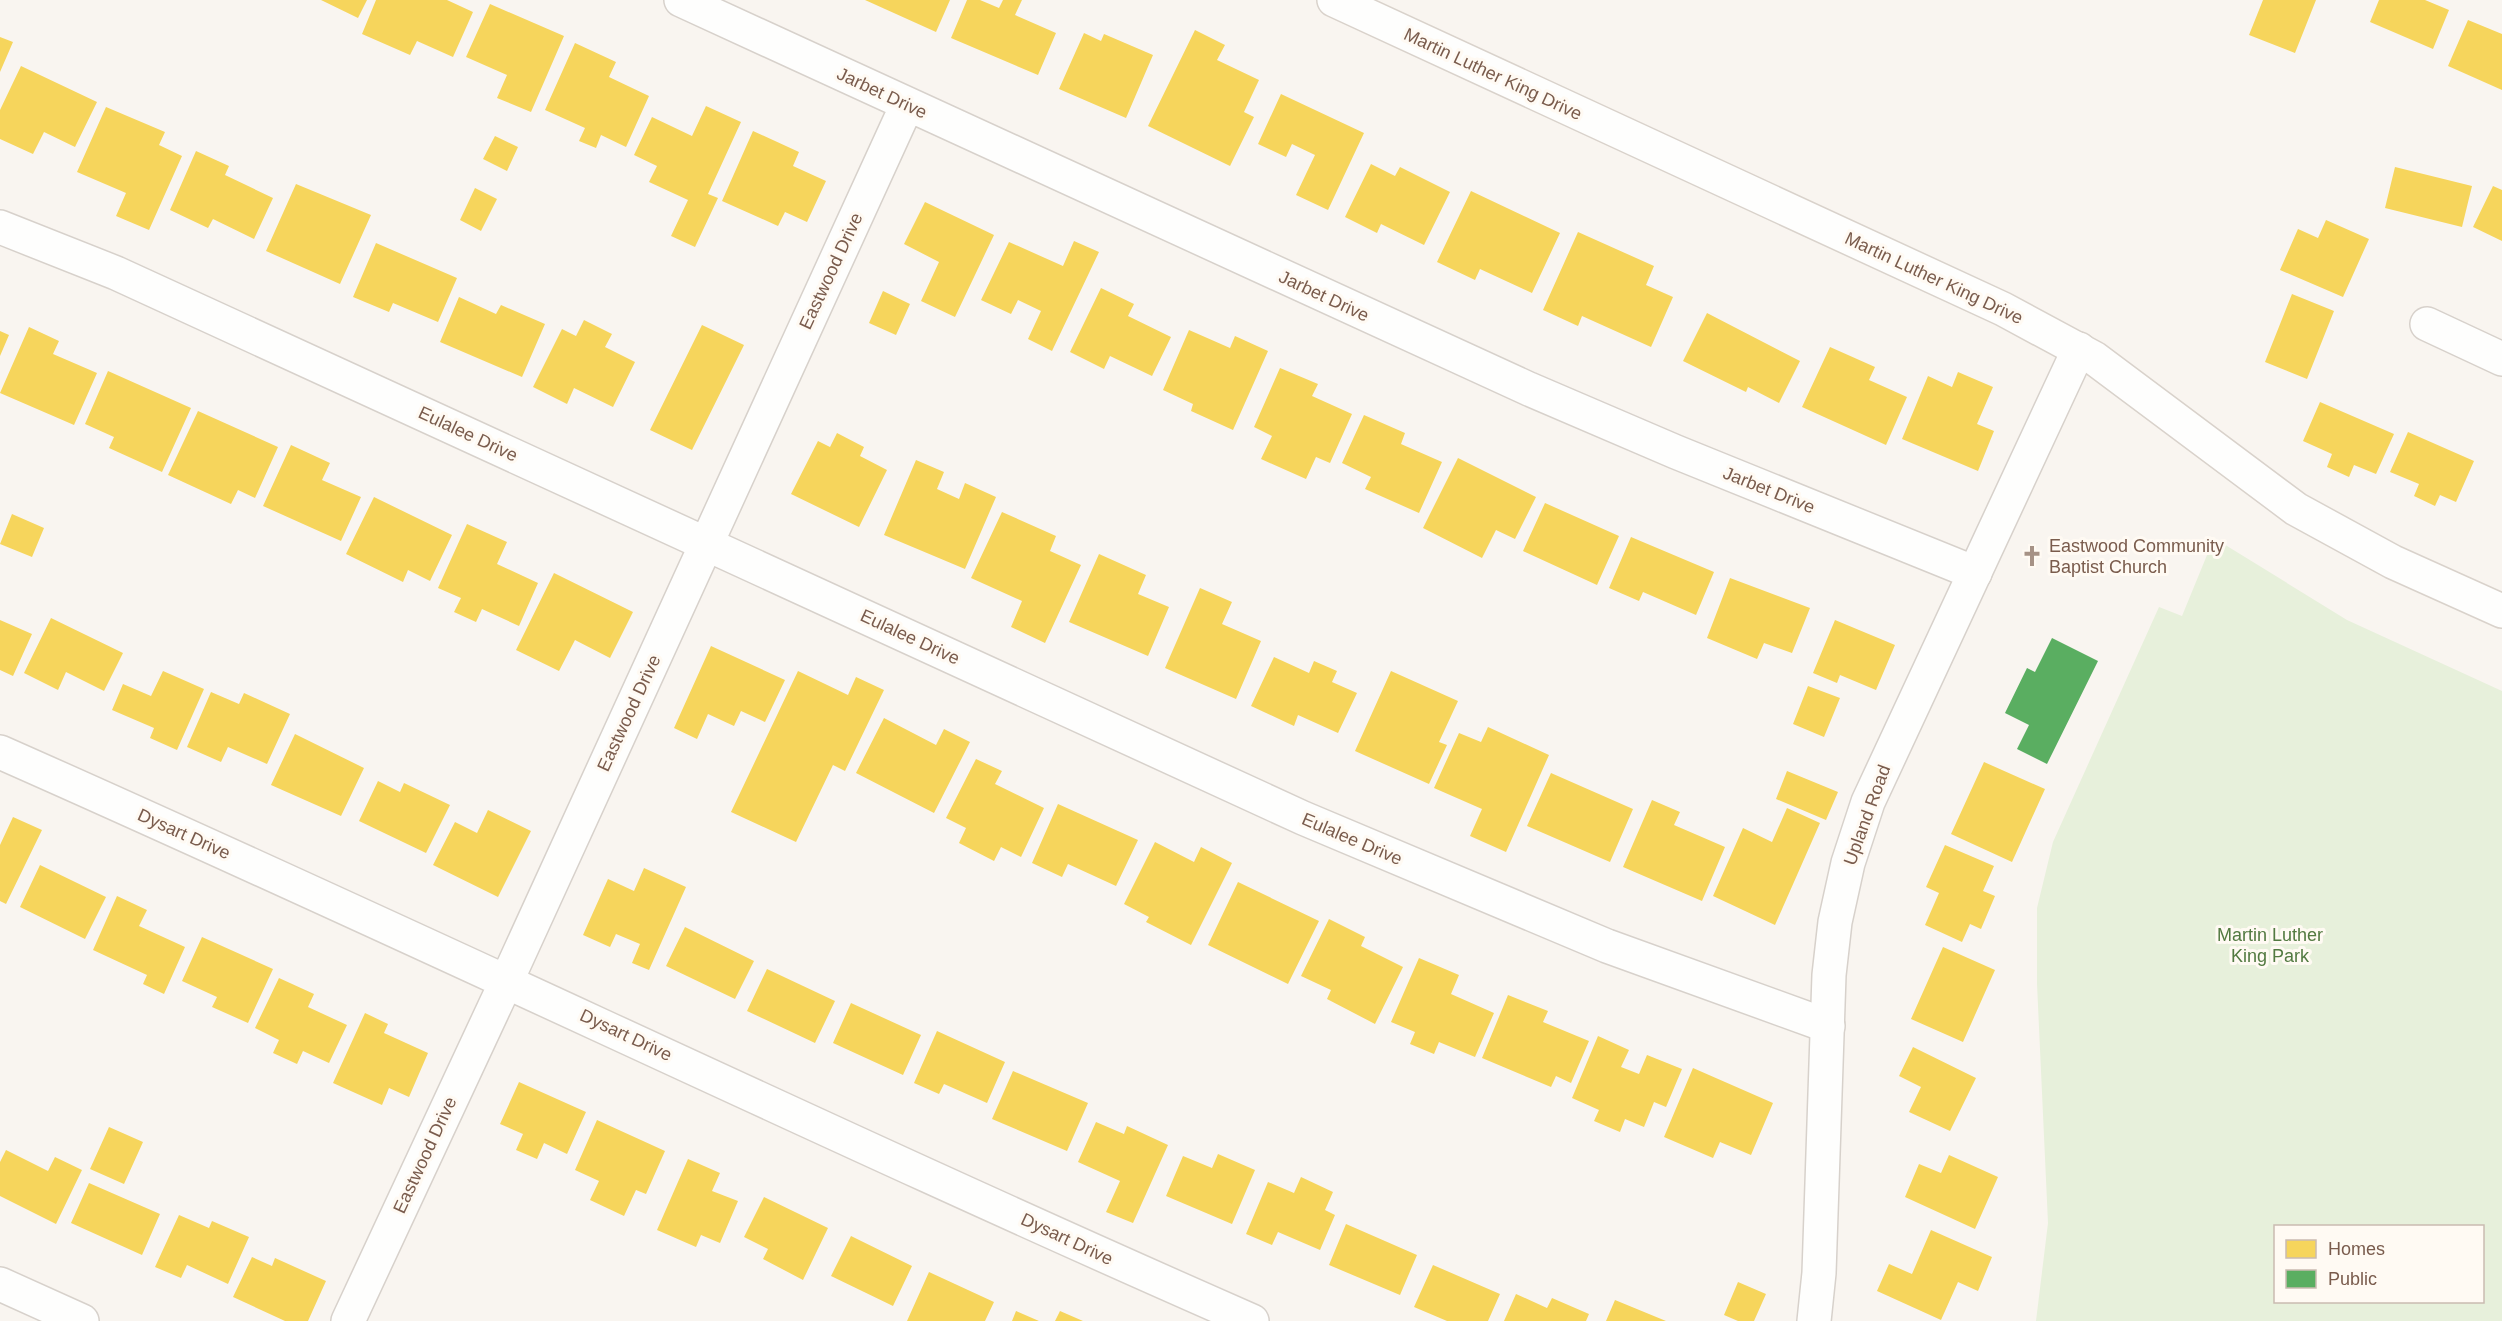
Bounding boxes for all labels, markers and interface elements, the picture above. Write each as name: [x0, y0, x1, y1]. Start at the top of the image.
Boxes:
street label: Martin Luther King Drive: [1401, 24, 1585, 124]
street label: Jarbet Drive: [834, 63, 930, 123]
street label: Eastwood Drive: [795, 210, 867, 332]
street label: Martin Luther King Drive: [1842, 228, 2026, 328]
street label: Jarbet Drive: [1276, 266, 1372, 326]
street label: Eulalee Drive: [415, 402, 521, 466]
street label: Jarbet Drive: [1720, 463, 1818, 517]
place label: Eastwood Community Baptist Church: [2049, 536, 2224, 577]
church icon: Eastwood Community Baptist Church: [2020, 544, 2044, 568]
street label: Eulalee Drive: [857, 605, 963, 669]
street label: Eastwood Drive: [593, 652, 665, 774]
street label: Upland Road: [1840, 762, 1894, 868]
street label: Dysart Drive: [135, 805, 233, 863]
street label: Eulalee Drive: [1299, 809, 1405, 869]
park label: Martin Luther King Park: [2217, 925, 2323, 966]
street label: Dysart Drive: [577, 1005, 675, 1065]
street label: Eastwood Drive: [389, 1094, 461, 1216]
street label: Dysart Drive: [1018, 1209, 1116, 1269]
legend: [2274, 1225, 2484, 1303]
text: Homes: [2328, 1239, 2385, 1259]
text: Public: [2328, 1269, 2377, 1289]

